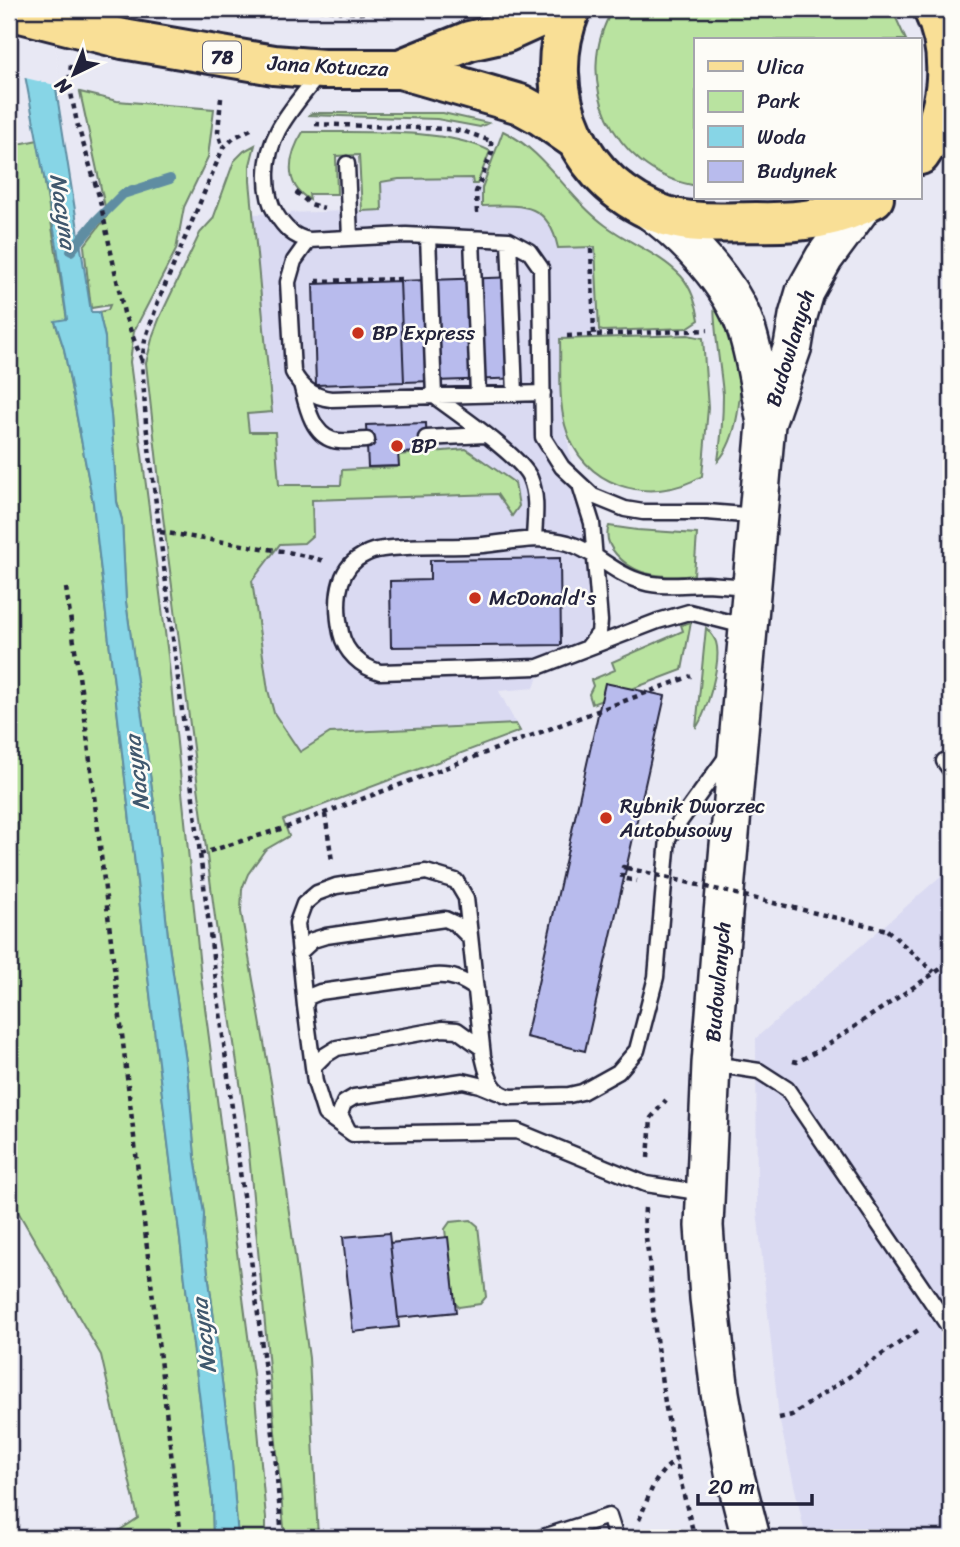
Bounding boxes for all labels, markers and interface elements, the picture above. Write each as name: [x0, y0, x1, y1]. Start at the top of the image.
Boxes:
north arrow: [38, 38, 108, 108]
legend: [694, 38, 922, 200]
road number: 78: [203, 41, 241, 72]
street label: Jana Kotucza: [266, 44, 390, 88]
text: Ulica: [757, 48, 804, 86]
text: N: [46, 69, 80, 103]
text: Park: [757, 82, 800, 120]
text: Woda: [757, 118, 806, 156]
text: Budynek: [757, 152, 838, 190]
water label: Nacyna: [37, 171, 89, 254]
street label: Budowlanych: [754, 285, 826, 411]
place label: BP Express: [372, 314, 476, 352]
marker: BP Express: [350, 325, 366, 341]
place label: BP: [411, 427, 437, 465]
marker: BP: [389, 438, 405, 454]
place label: McDonald's: [489, 579, 597, 617]
marker: McDonald's: [467, 590, 483, 606]
water label: Nacyna: [112, 730, 162, 813]
place label: Rybnik Dworzec Autobusowy: [619, 787, 766, 849]
marker: Rybnik Dworzec Autobusowy: [598, 810, 614, 826]
street label: Budowlanych: [694, 920, 742, 1044]
water label: Nacyna: [179, 1293, 229, 1376]
scale bar: [698, 1463, 811, 1507]
text: 20 m: [708, 1468, 755, 1506]

